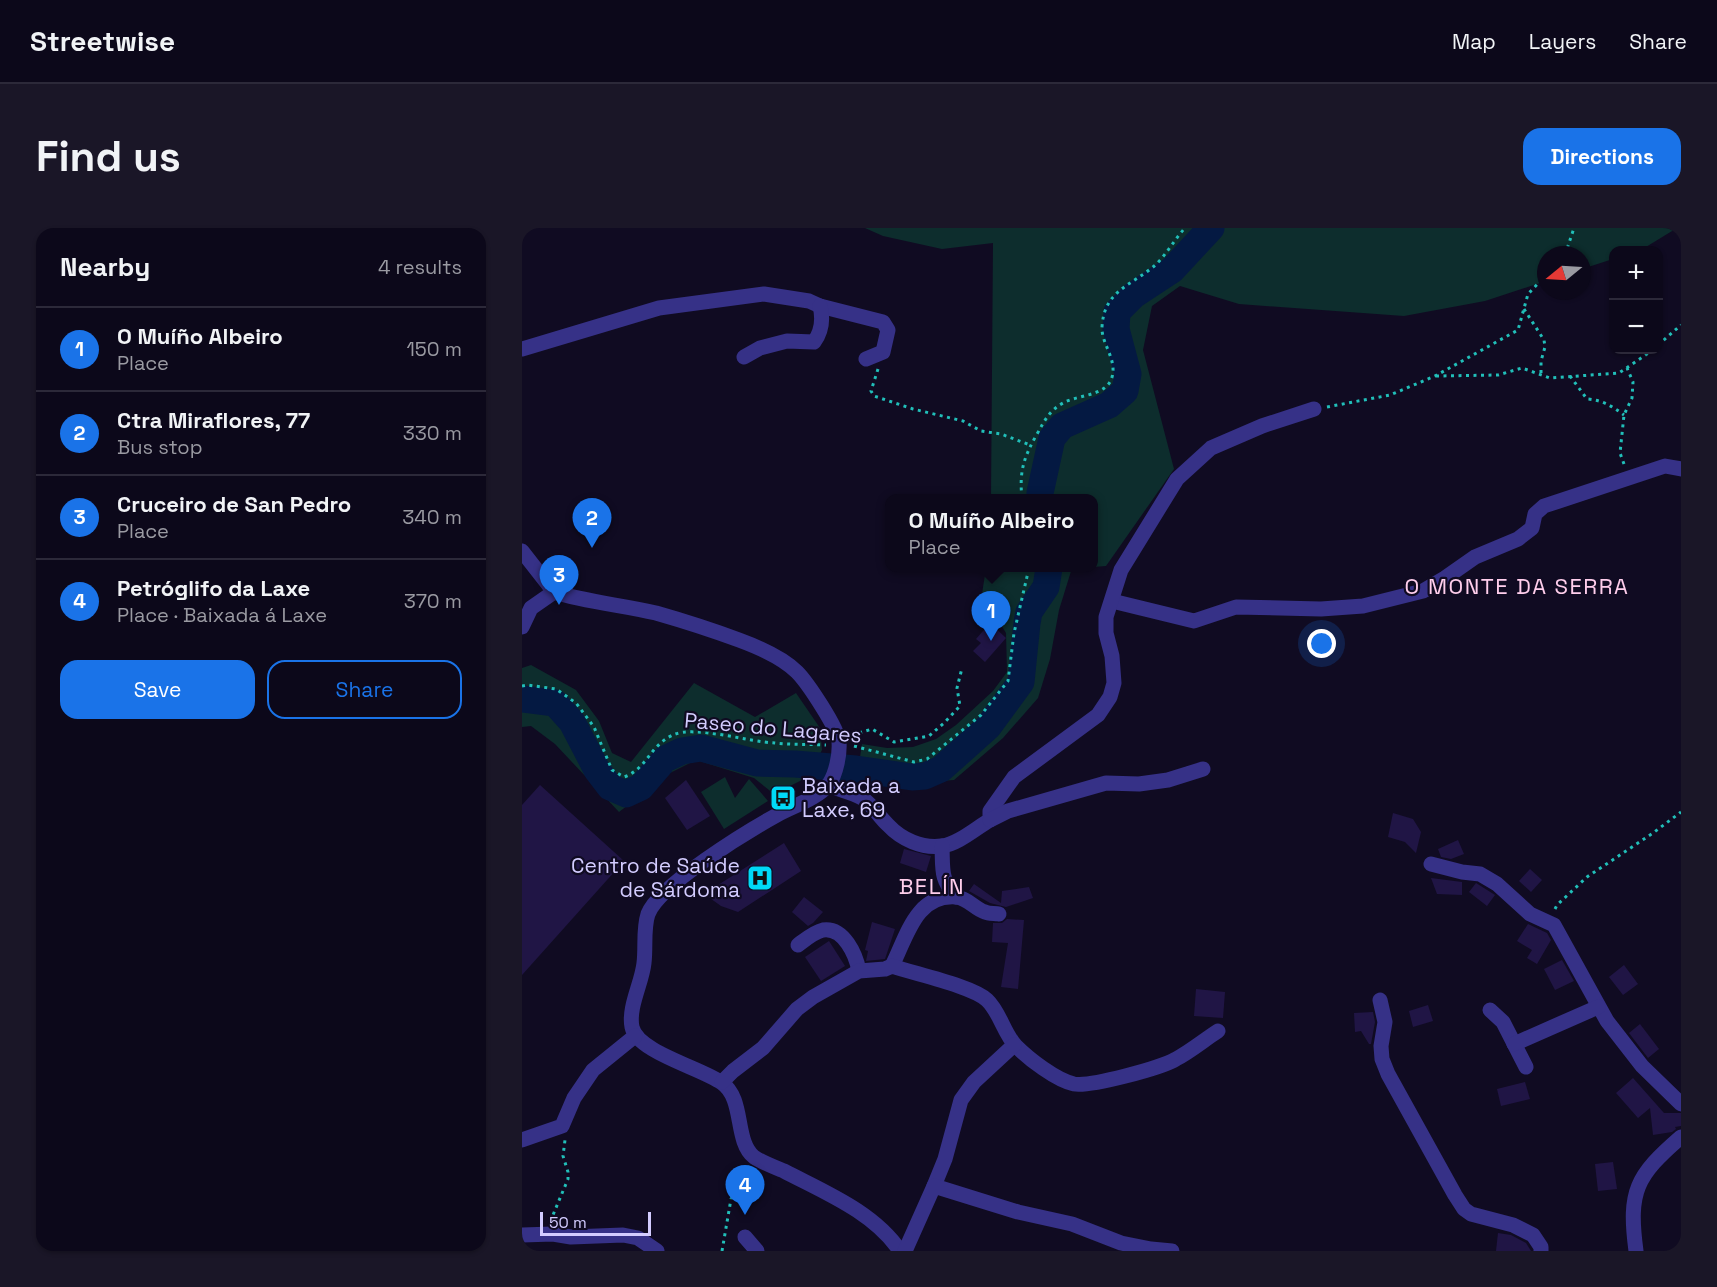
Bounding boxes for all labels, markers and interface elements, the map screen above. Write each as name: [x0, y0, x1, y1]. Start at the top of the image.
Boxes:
text: Streetwise: [30, 23, 175, 59]
text: Map: [1452, 28, 1496, 55]
text: Layers: [1529, 28, 1596, 55]
text: Share: [1629, 28, 1687, 55]
button: Directions: [1523, 128, 1681, 185]
text: Find us: [36, 130, 181, 183]
north arrow: [1537, 246, 1591, 300]
map controls: [1609, 246, 1663, 354]
button: +: [1609, 246, 1663, 300]
text: Nearby: [60, 250, 150, 284]
text: 4 results: [378, 254, 462, 280]
button: −: [1609, 300, 1663, 354]
text: O Muíño Albeiro: [117, 322, 283, 350]
text: 1: [75, 336, 84, 362]
text: 150 m: [407, 336, 462, 362]
text: Place: [117, 350, 169, 376]
text: Ctra Miraflores, 77: [117, 406, 310, 434]
text: 2: [74, 420, 85, 446]
text: 330 m: [403, 420, 462, 446]
text: Bus stop: [117, 434, 203, 460]
text: Cruceiro de San Pedro: [117, 490, 351, 518]
popup: [885, 494, 1098, 572]
pin: 2: [572, 498, 612, 548]
text: 3: [73, 504, 86, 530]
text: 340 m: [402, 504, 462, 530]
text: O Muíño Albeiro: [909, 506, 1074, 534]
text: Place: [117, 518, 169, 544]
text: Place: [909, 534, 961, 560]
pin: 3: [540, 556, 579, 605]
district label: O MONTE DA SERRA: [1405, 572, 1629, 600]
text: Petróglifo da Laxe: [117, 574, 310, 602]
text: 4: [73, 588, 86, 614]
text: 370 m: [404, 588, 462, 614]
pin: 1: [972, 592, 1010, 641]
text: Place · Baixada á Laxe: [117, 602, 327, 628]
your location: [1307, 629, 1336, 658]
button: Save: [60, 660, 255, 719]
button: Share: [267, 660, 462, 719]
street label: Paseo do Lagares: [683, 706, 863, 749]
place label: Baixada a Laxe, 69: [802, 772, 900, 823]
bus stop icon: Baixada a Laxe, 69: [768, 783, 798, 813]
place label: Centro de Saúde de Sárdoma: [571, 852, 740, 903]
hospital icon: Centro de Saúde de Sárdoma: [745, 863, 775, 893]
district label: BELÍN: [899, 872, 965, 900]
pin: 4: [726, 1166, 764, 1215]
scale bar: [540, 1209, 651, 1236]
text: 50 m: [549, 1212, 587, 1233]

